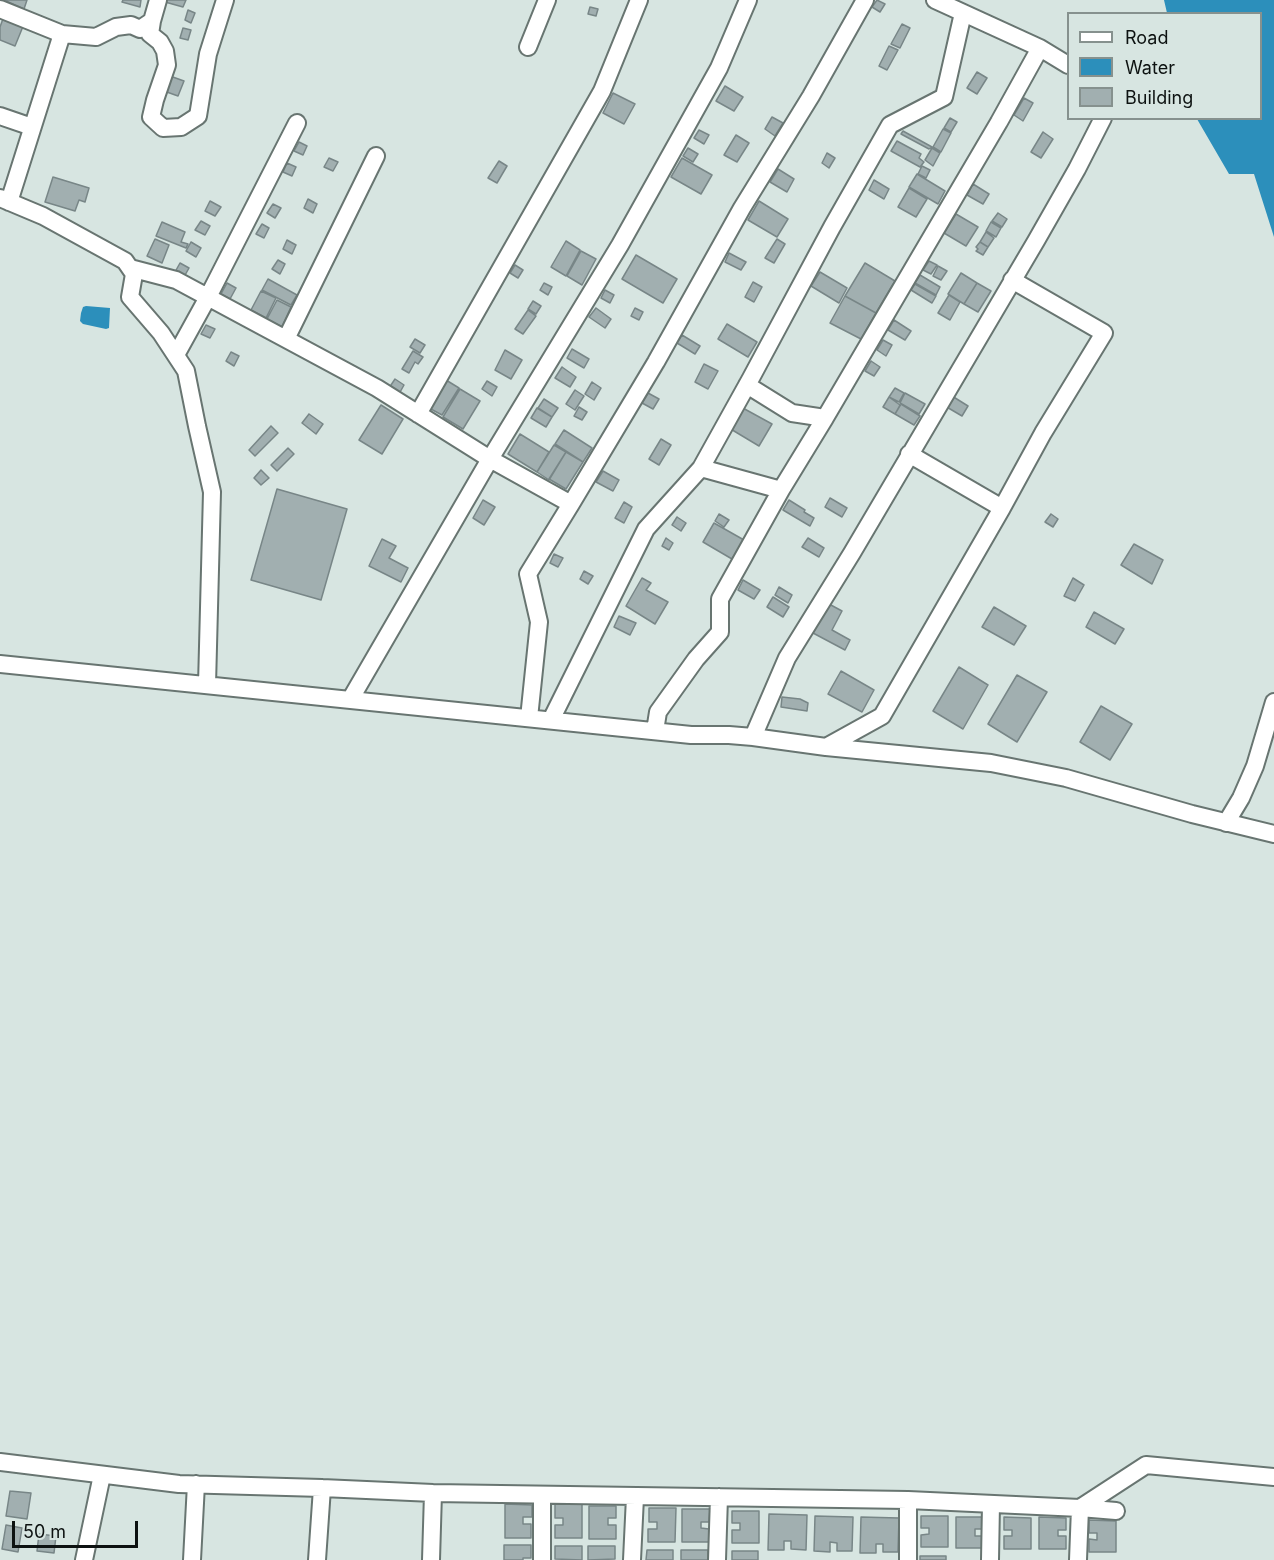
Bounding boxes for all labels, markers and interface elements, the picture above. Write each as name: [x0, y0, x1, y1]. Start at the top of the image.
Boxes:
legend: [1067, 12, 1262, 120]
text: Road: [1125, 27, 1168, 48]
text: Water: [1125, 57, 1175, 78]
text: Building: [1125, 87, 1193, 108]
scale bar: [15, 1509, 141, 1547]
text: 50 m: [23, 1521, 66, 1542]

